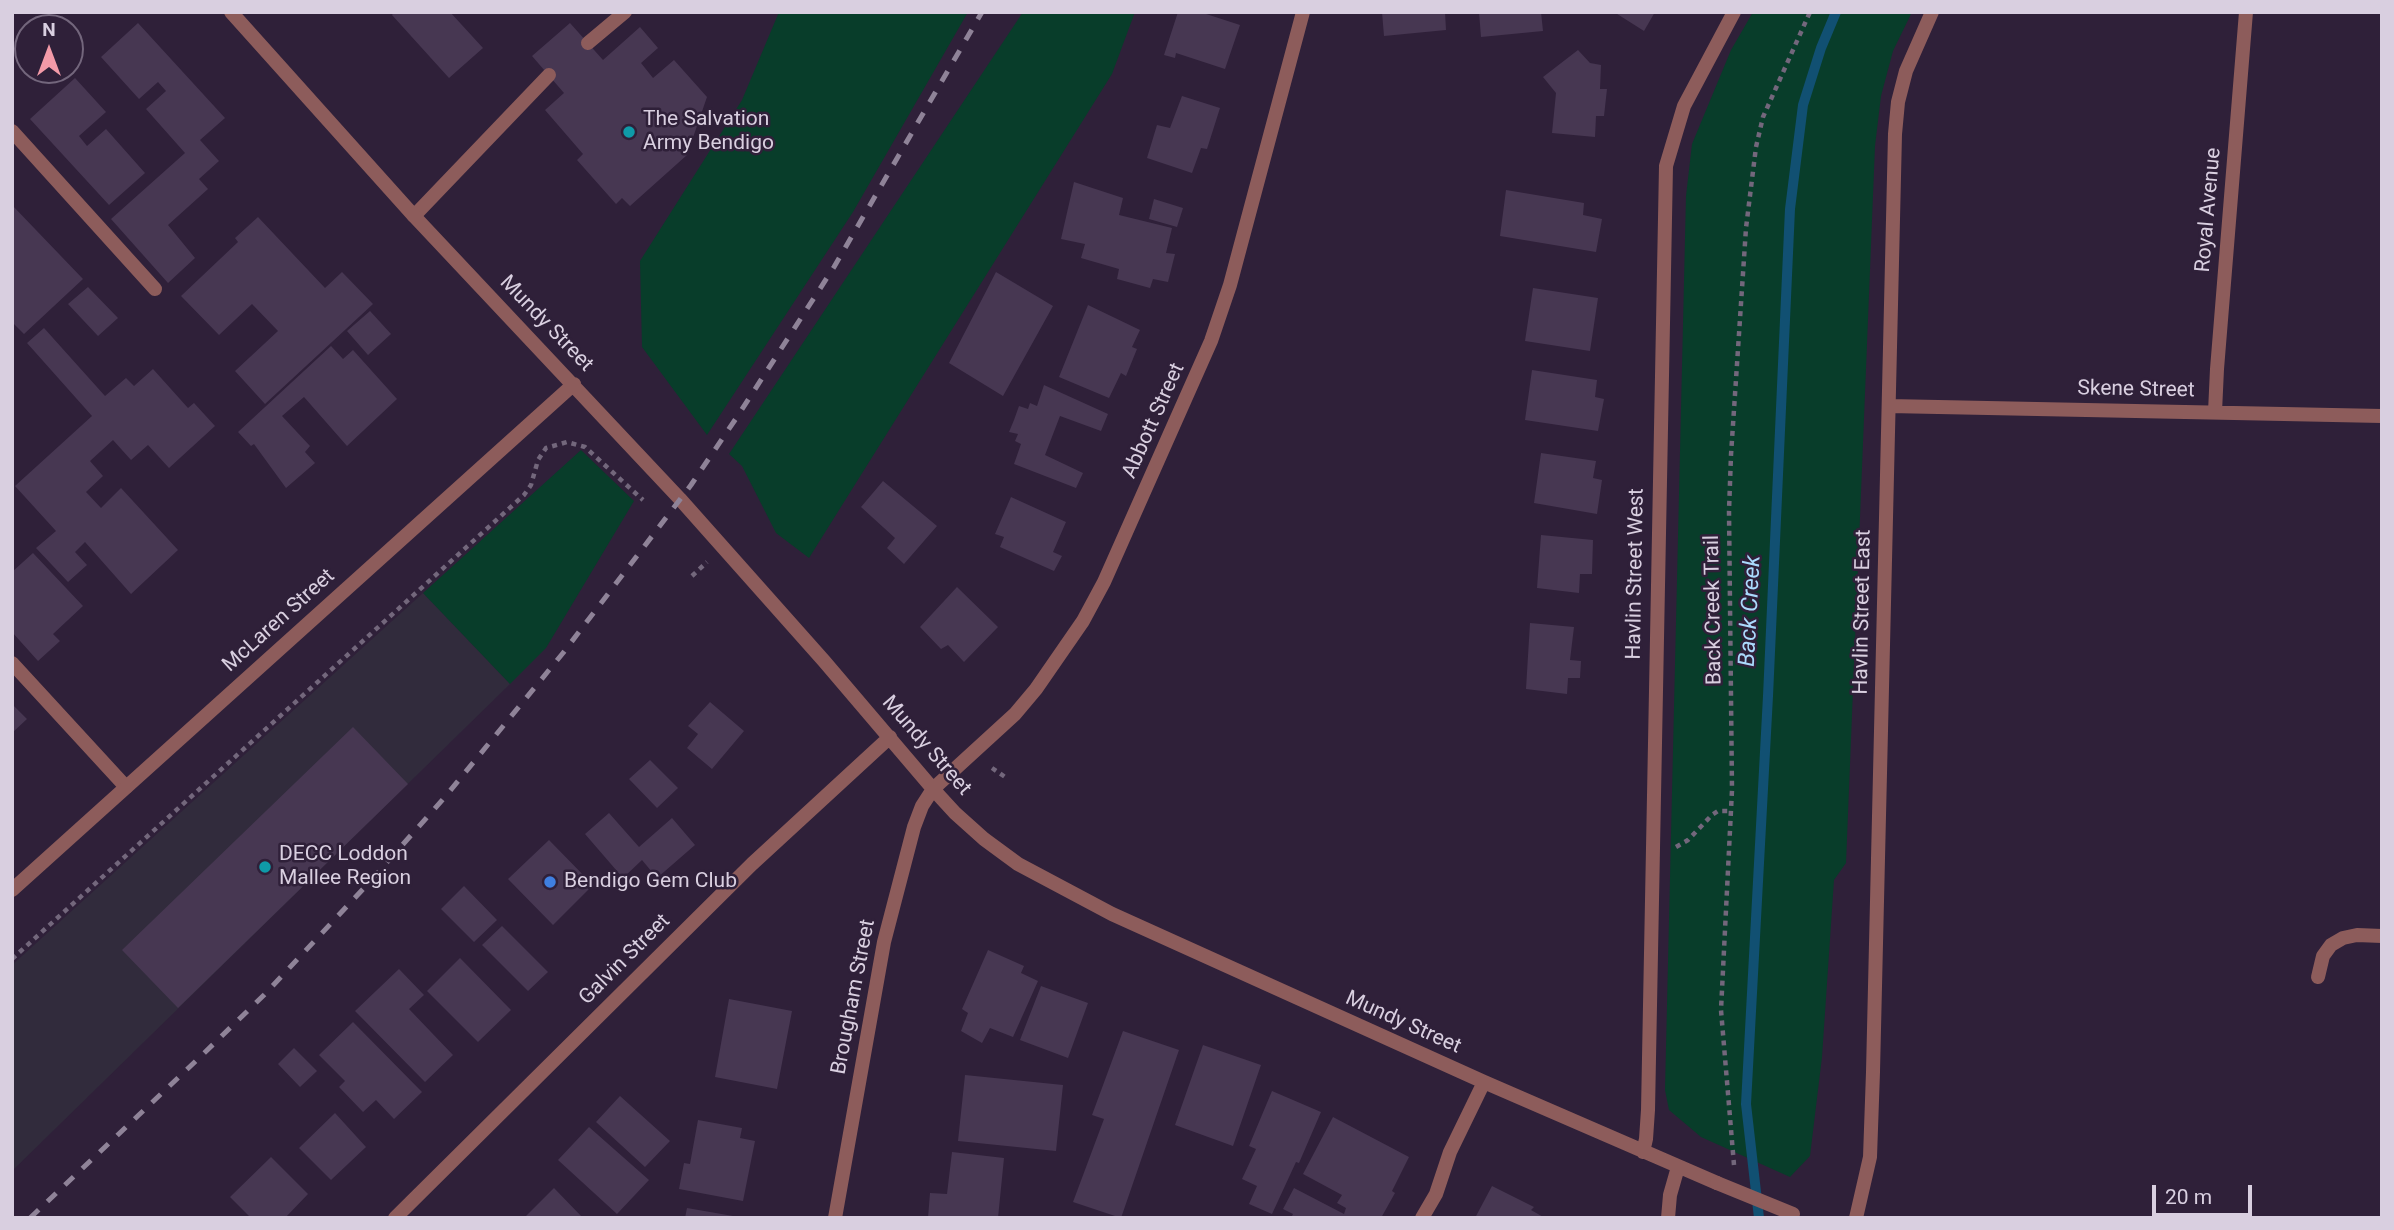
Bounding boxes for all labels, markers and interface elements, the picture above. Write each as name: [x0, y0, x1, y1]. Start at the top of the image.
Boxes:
north arrow: [14, 14, 84, 84]
text: N: [42, 18, 56, 41]
place label: The Salvation Army Bendigo: [643, 107, 774, 157]
marker: The Salvation Army Bendigo: [621, 124, 637, 140]
street label: Royal Avenue: [2191, 147, 2227, 273]
street label: Mundy Street: [494, 271, 598, 377]
street label: Abbott Street: [1117, 359, 1191, 483]
street label: Skene Street: [2077, 376, 2195, 404]
street label: Havlin Street West: [1622, 488, 1650, 660]
street label: Havlin Street East: [1849, 529, 1877, 695]
street label: Back Creek Trail: [1700, 535, 1728, 685]
water label: Back Creek: [1734, 555, 1768, 667]
street label: McLaren Street: [218, 564, 340, 678]
street label: Mundy Street: [876, 691, 976, 801]
place label: DECC Loddon Mallee Region: [279, 842, 411, 892]
marker: DECC Loddon Mallee Region: [257, 859, 273, 875]
place label: Bendigo Gem Club: [564, 869, 737, 895]
marker: Bendigo Gem Club: [542, 874, 558, 890]
street label: Galvin Street: [574, 909, 676, 1011]
street label: Brougham Street: [827, 917, 881, 1077]
street label: Mundy Street: [1341, 986, 1465, 1060]
scale bar: [2156, 1170, 2256, 1214]
text: 20 m: [2165, 1185, 2212, 1209]

